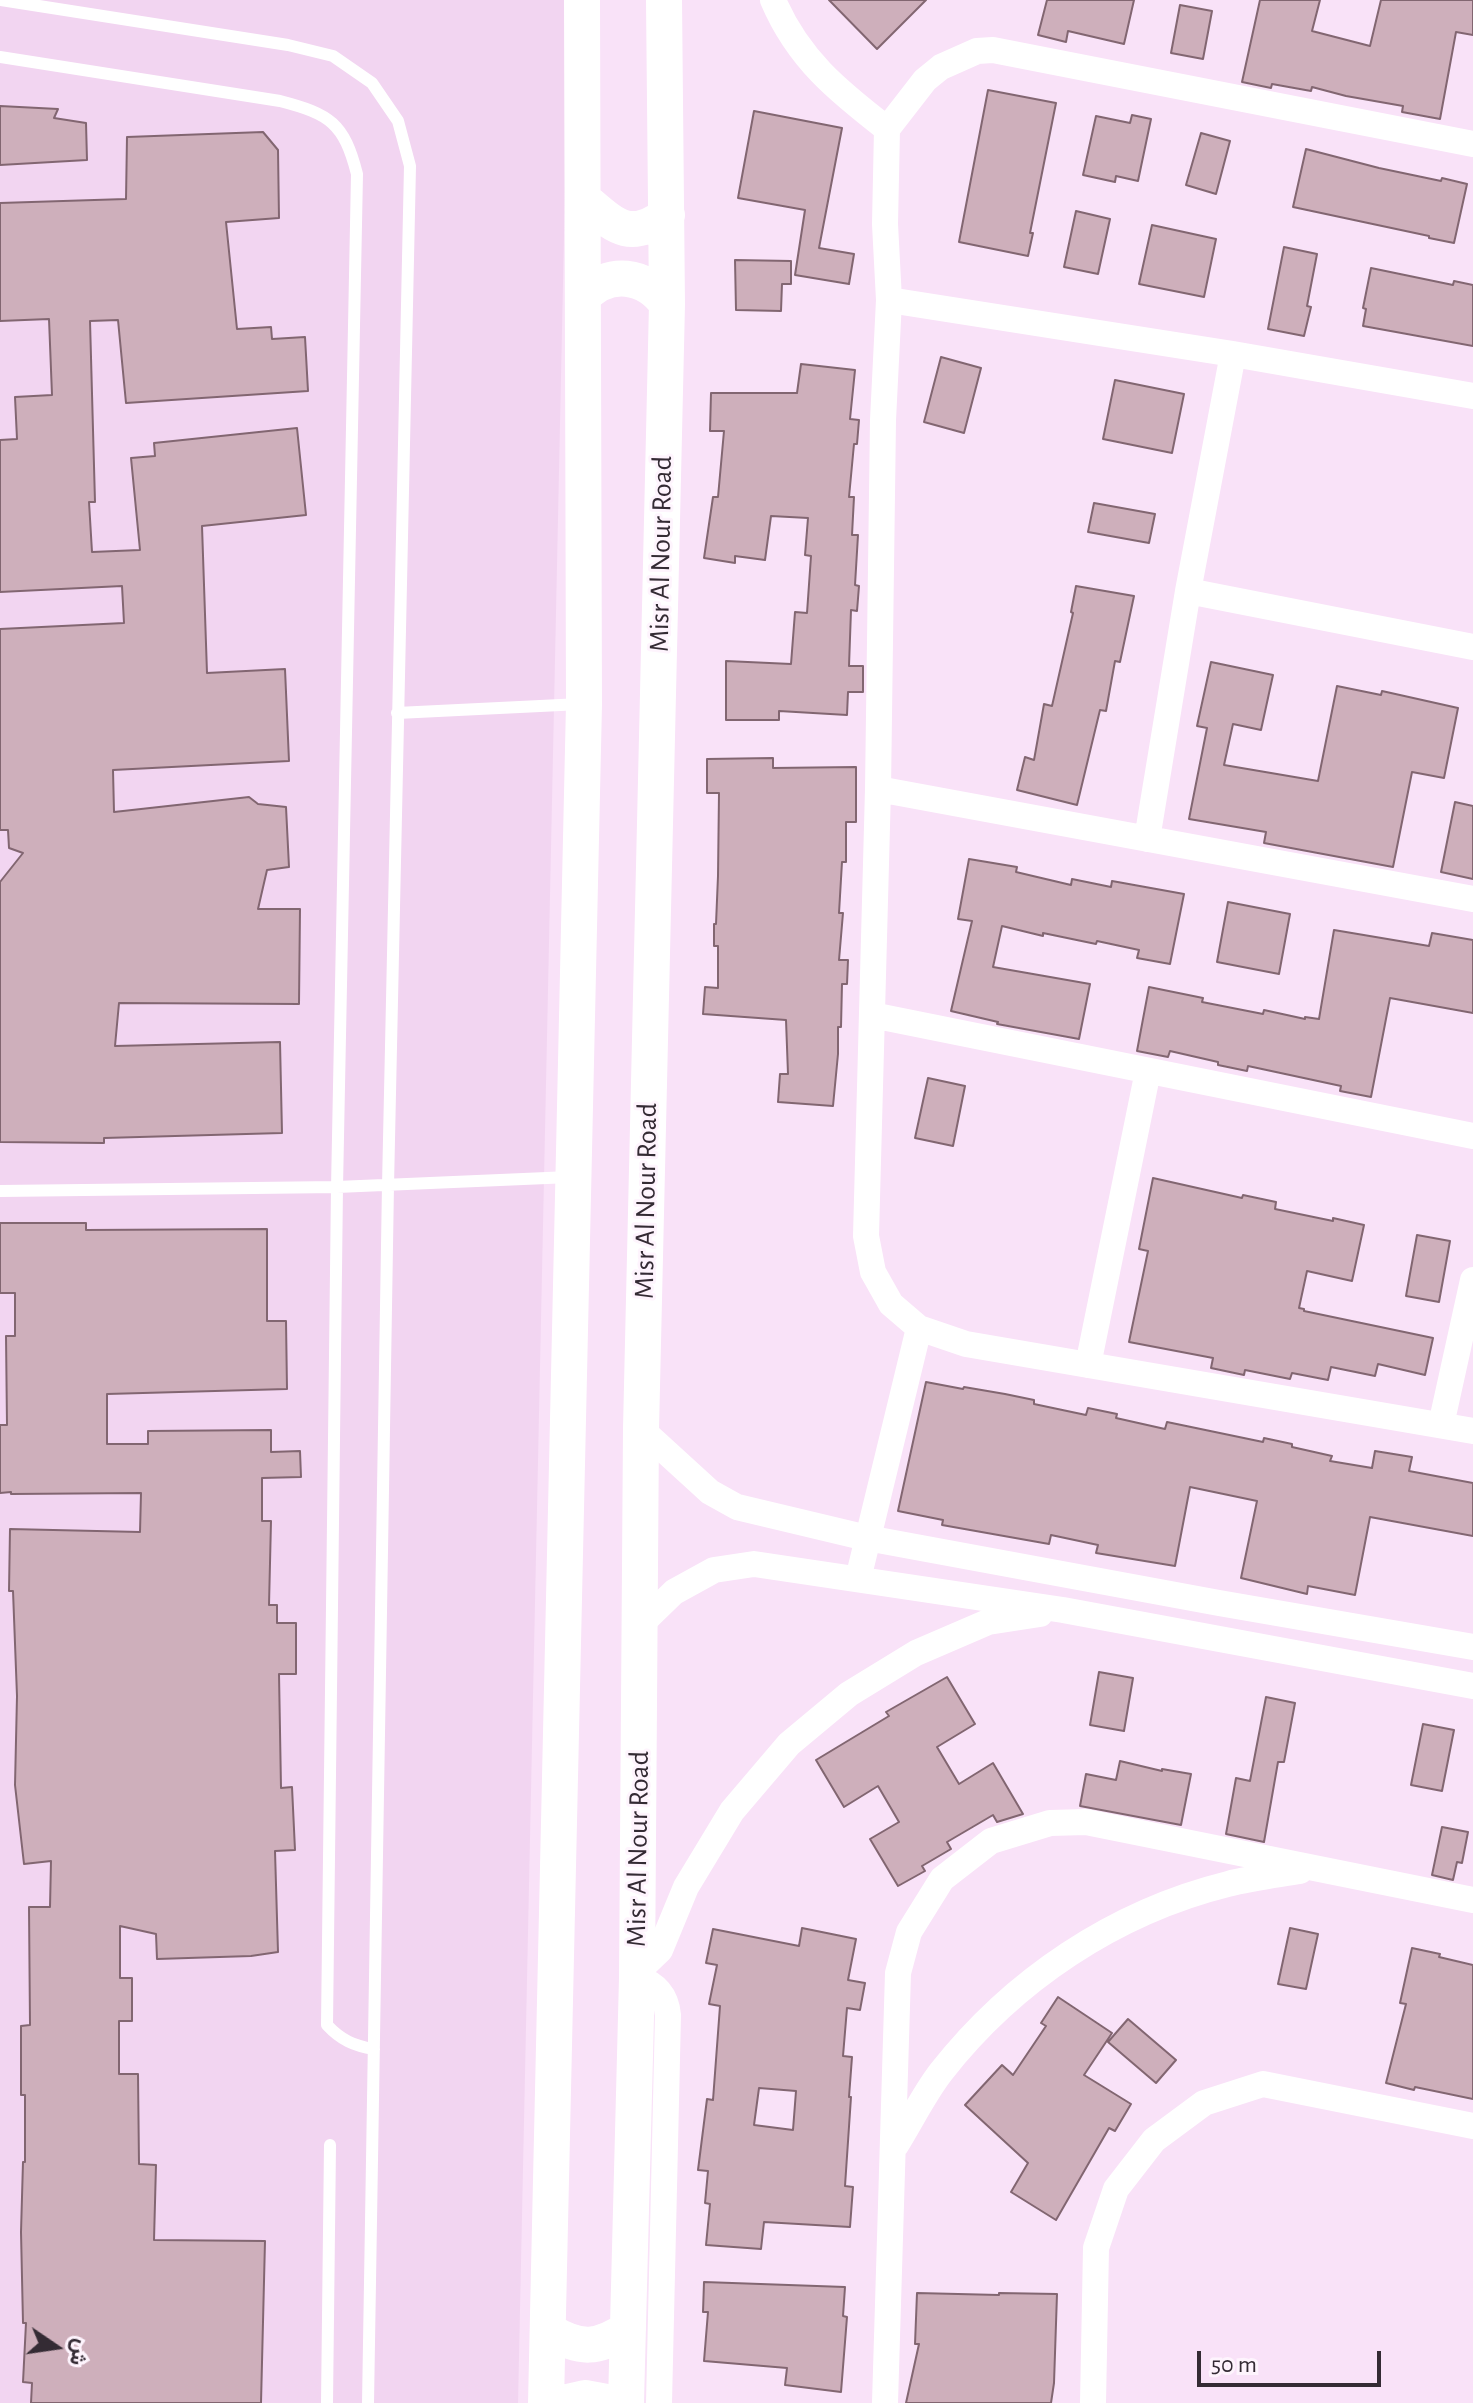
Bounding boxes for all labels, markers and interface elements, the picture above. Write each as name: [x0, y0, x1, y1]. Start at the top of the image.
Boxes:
street label: Misr Al Nour Road: [642, 456, 680, 652]
street label: Misr Al Nour Road: [627, 1103, 665, 1299]
street label: Misr Al Nour Road: [619, 1751, 657, 1947]
north arrow: [16, 2307, 96, 2387]
scale bar: [1201, 2335, 1385, 2385]
text: ش: [66, 2337, 93, 2368]
text: 50 m: [1211, 2353, 1257, 2377]

